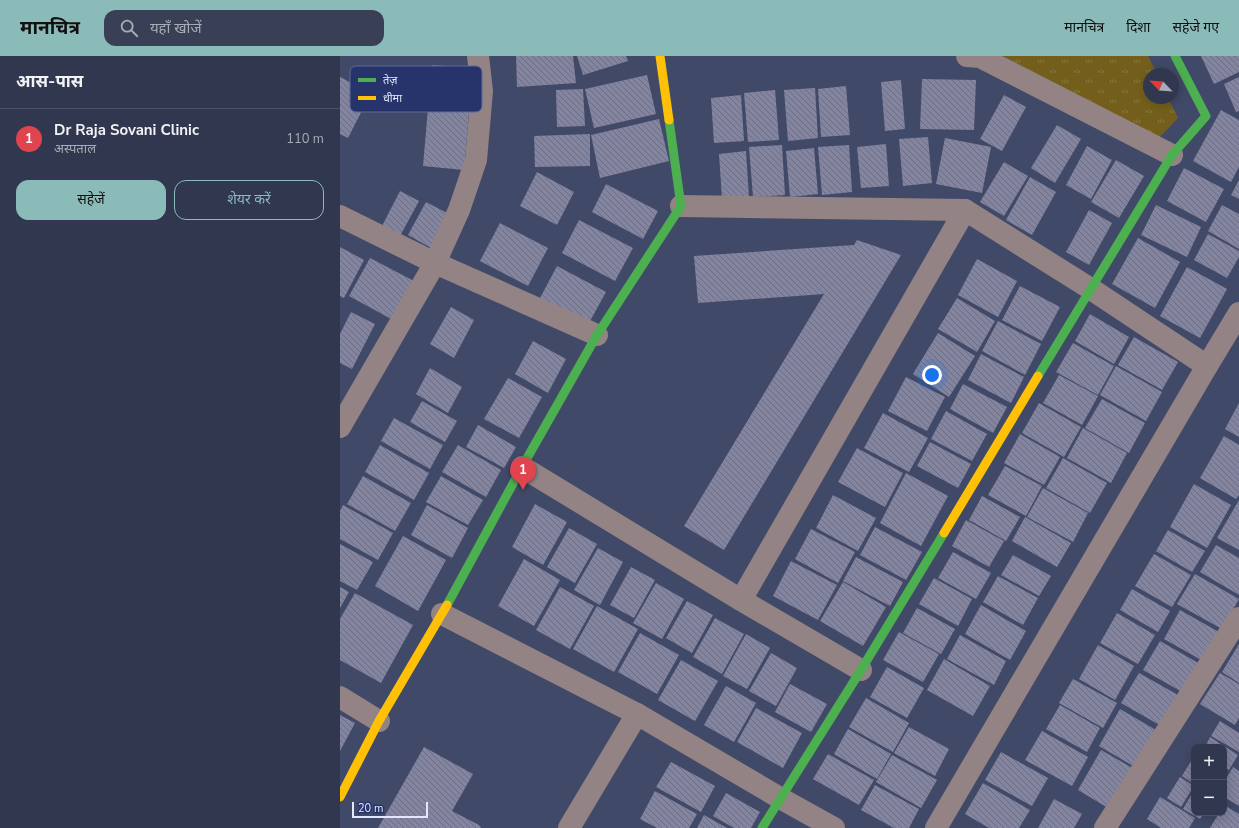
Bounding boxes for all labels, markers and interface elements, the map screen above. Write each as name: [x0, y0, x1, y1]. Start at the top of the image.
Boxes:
search box: [104, 10, 384, 46]
text: मानचित्र: [20, 15, 80, 41]
icon: search: [118, 17, 140, 39]
text: यहाँ खोजें: [150, 18, 202, 38]
text: मानचित्र: [1064, 18, 1104, 37]
text: दिशा: [1126, 18, 1150, 37]
text: सहेजे गए: [1172, 18, 1219, 37]
legend: [350, 66, 482, 112]
north arrow: [1143, 68, 1179, 104]
text: आस-पास: [16, 70, 83, 93]
text: तेज़: [383, 73, 398, 88]
text: धीमा: [383, 91, 402, 106]
text: Dr Raja Sovani Clinic: [54, 120, 199, 140]
text: 1: [25, 130, 33, 148]
text: 110 m: [286, 130, 324, 148]
text: अस्पताल: [54, 140, 96, 158]
button: सहेजें: [16, 180, 166, 220]
button: शेयर करें: [174, 180, 324, 220]
your location: [922, 365, 942, 385]
pin: 1: [510, 457, 536, 490]
map controls: [1191, 744, 1227, 816]
button: +: [1191, 744, 1227, 780]
button: −: [1191, 780, 1227, 816]
scale bar: [352, 800, 428, 819]
text: 20 m: [358, 801, 383, 816]

